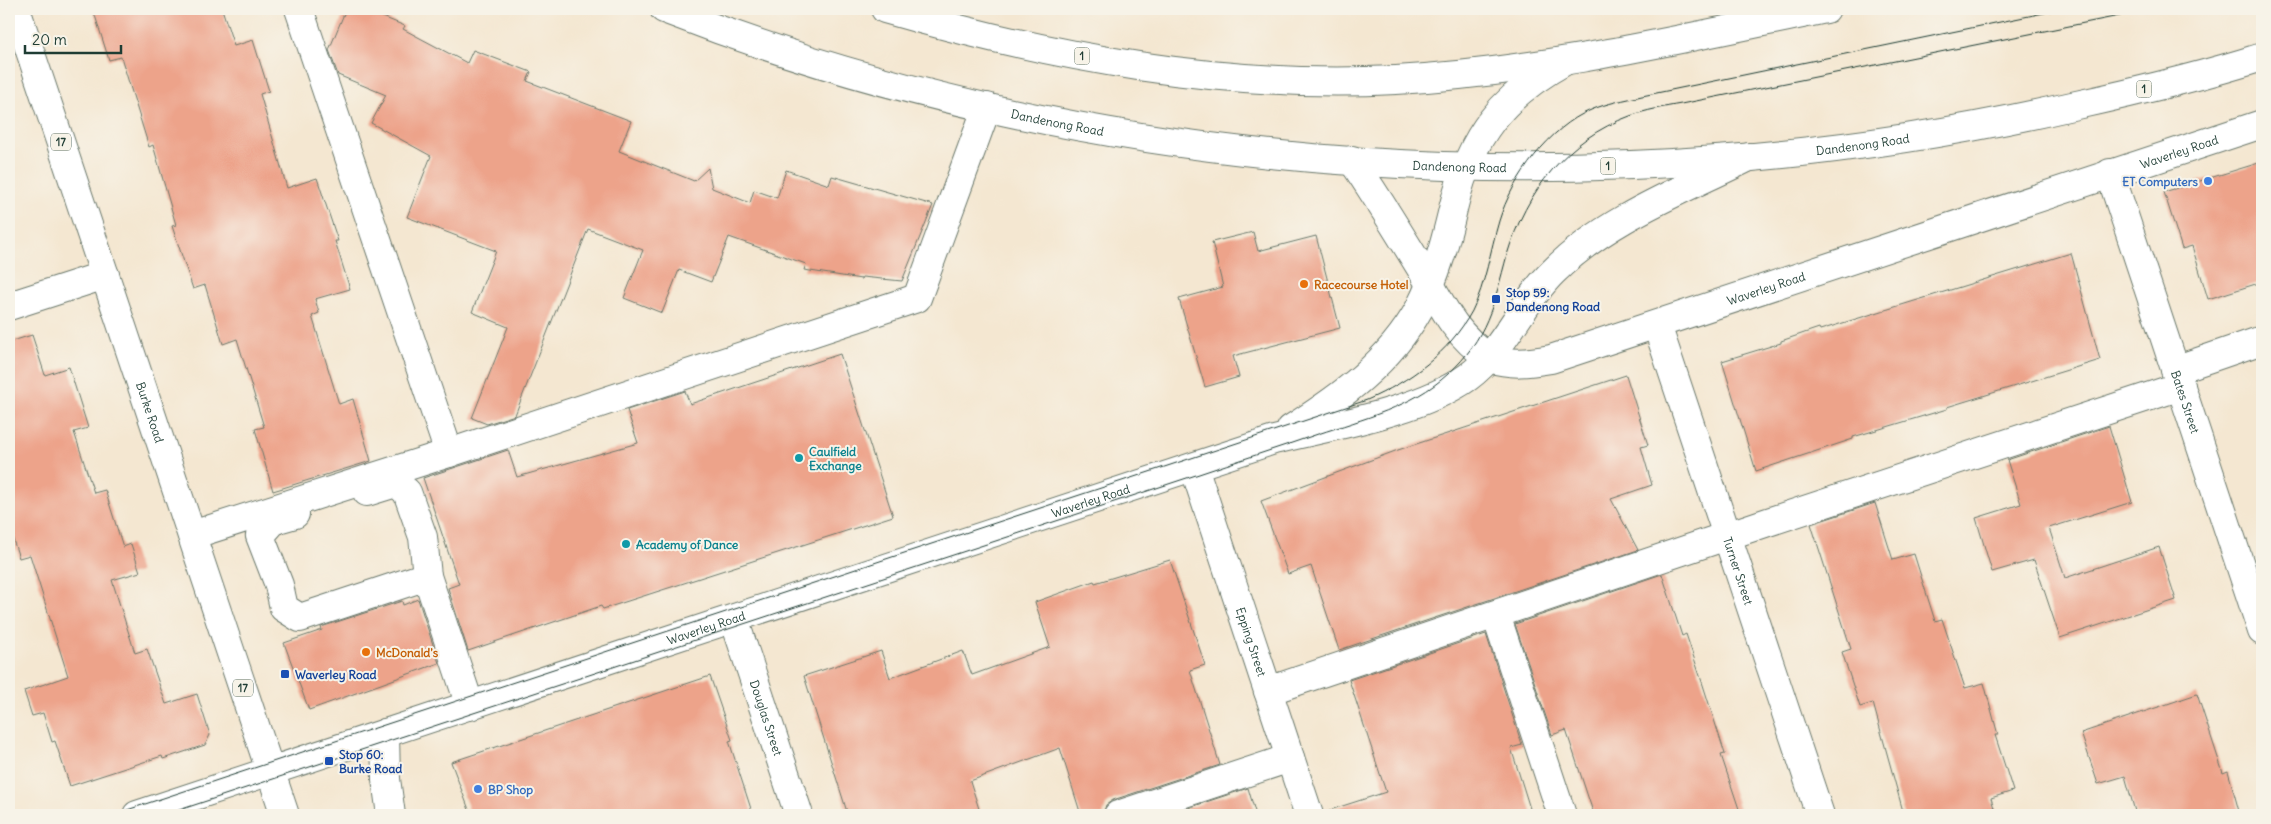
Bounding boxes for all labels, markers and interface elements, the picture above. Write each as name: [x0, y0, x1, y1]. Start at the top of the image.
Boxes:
scale bar: [25, 22, 121, 54]
text: 20 m: [32, 30, 67, 49]
road number: 1: [1074, 48, 1090, 64]
road number: 1: [2136, 80, 2152, 98]
street label: Dandenong Road: [1010, 106, 1105, 138]
street label: Dandenong Road: [1815, 130, 1910, 158]
street label: Waverley Road: [2138, 132, 2220, 171]
road number: 17: [51, 134, 71, 150]
street label: Dandenong Road: [1412, 157, 1507, 175]
road number: 1: [1600, 158, 1616, 175]
place label: ET Computers: [2122, 174, 2199, 190]
marker: ET Computers: [2202, 175, 2214, 187]
street label: Waverley Road: [1725, 268, 1807, 308]
place label: Racecourse Hotel: [1314, 277, 1409, 292]
marker: Racecourse Hotel: [1298, 278, 1310, 290]
place label: Stop 59: Dandenong Road: [1506, 285, 1600, 315]
marker: Stop 59: Dandenong Road: [1490, 293, 1502, 305]
street label: Bates Street: [2168, 368, 2203, 435]
street label: Burke Road: [133, 380, 168, 445]
place label: Caulfield Exchange: [809, 444, 862, 474]
marker: Caulfield Exchange: [793, 452, 805, 464]
street label: Waverley Road: [1049, 481, 1132, 520]
street label: Turner Street: [1720, 535, 1757, 607]
place label: Academy of Dance: [636, 537, 739, 553]
marker: Academy of Dance: [620, 538, 632, 550]
street label: Epping Street: [1233, 605, 1270, 678]
street label: Waverley Road: [665, 607, 747, 647]
place label: McDonald's: [376, 645, 439, 660]
marker: McDonald's: [360, 646, 372, 658]
place label: Waverley Road: [295, 667, 377, 683]
marker: Waverley Road: [279, 668, 291, 680]
street label: Douglas Street: [747, 678, 786, 758]
road number: 17: [233, 680, 253, 696]
place label: Stop 60: Burke Road: [339, 747, 402, 776]
marker: Stop 60: Burke Road: [323, 755, 335, 767]
place label: BP Shop: [488, 782, 533, 798]
marker: BP Shop: [472, 783, 484, 795]

